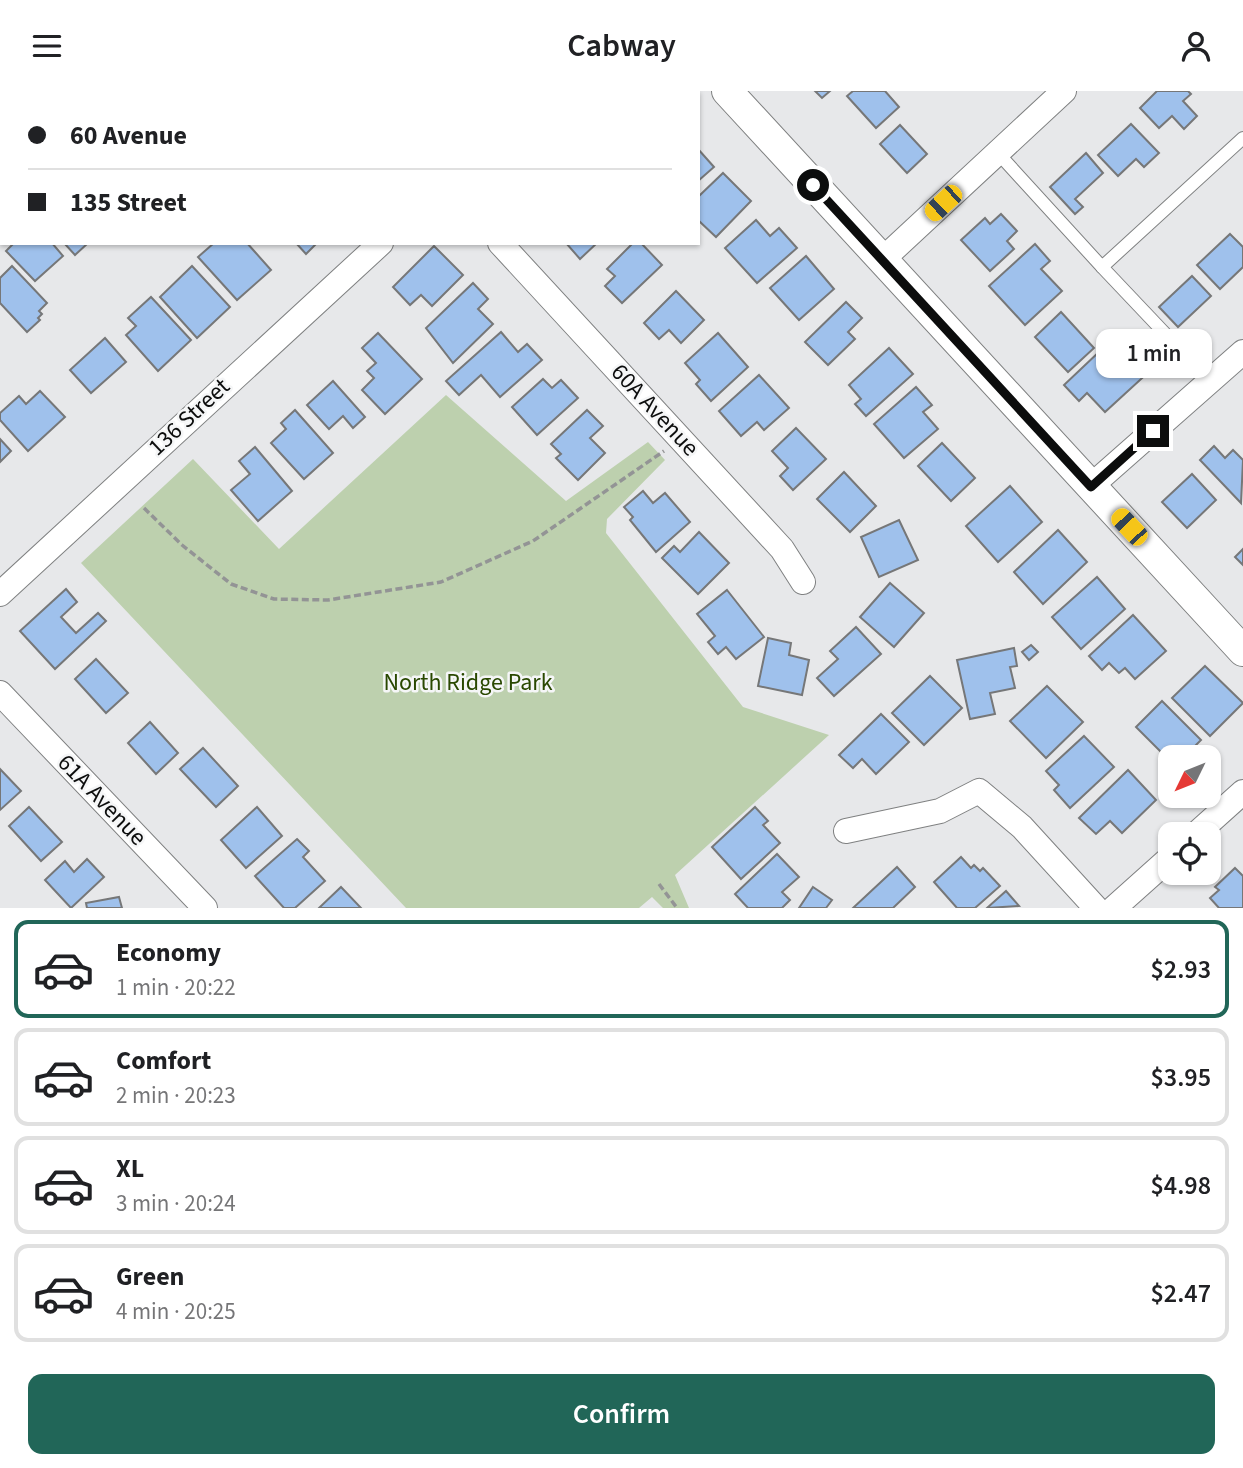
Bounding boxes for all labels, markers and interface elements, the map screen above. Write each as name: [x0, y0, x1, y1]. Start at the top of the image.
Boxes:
text: Cabway: [567, 23, 676, 69]
icon: menu: [28, 27, 66, 65]
icon: person: [1177, 27, 1215, 65]
text: 60 Avenue: [70, 117, 187, 154]
route start: [797, 169, 829, 201]
car: [921, 181, 966, 225]
text: 135 Street: [70, 184, 187, 221]
callout: 1 min: [1095, 329, 1211, 379]
text: 1 min: [1127, 337, 1181, 370]
street label: 60A Avenue: [603, 356, 707, 464]
street label: 136 Street: [140, 370, 238, 464]
route end: [1137, 415, 1169, 447]
car: [1107, 504, 1152, 550]
park label: North Ridge Park: [383, 665, 553, 700]
north arrow: [1158, 745, 1222, 809]
map controls: [1158, 745, 1221, 885]
street label: 61A Avenue: [49, 746, 155, 854]
button: locate: [1158, 822, 1221, 885]
text: Economy: [116, 934, 221, 971]
icon: car: [32, 938, 95, 1001]
text: $2.93: [1150, 951, 1211, 988]
text: 1 min · 20:22: [116, 971, 236, 1004]
text: Comfort: [116, 1042, 211, 1079]
icon: car: [32, 1046, 95, 1109]
text: $3.95: [1150, 1059, 1211, 1096]
text: 2 min · 20:23: [116, 1079, 236, 1112]
text: XL: [116, 1150, 144, 1187]
icon: car: [32, 1154, 95, 1217]
text: $4.98: [1150, 1167, 1211, 1204]
text: 3 min · 20:24: [116, 1187, 236, 1220]
text: Green: [116, 1258, 184, 1295]
icon: car: [32, 1262, 95, 1325]
text: $2.47: [1150, 1275, 1211, 1312]
text: 4 min · 20:25: [116, 1295, 236, 1328]
button: Confirm: [28, 1374, 1215, 1454]

